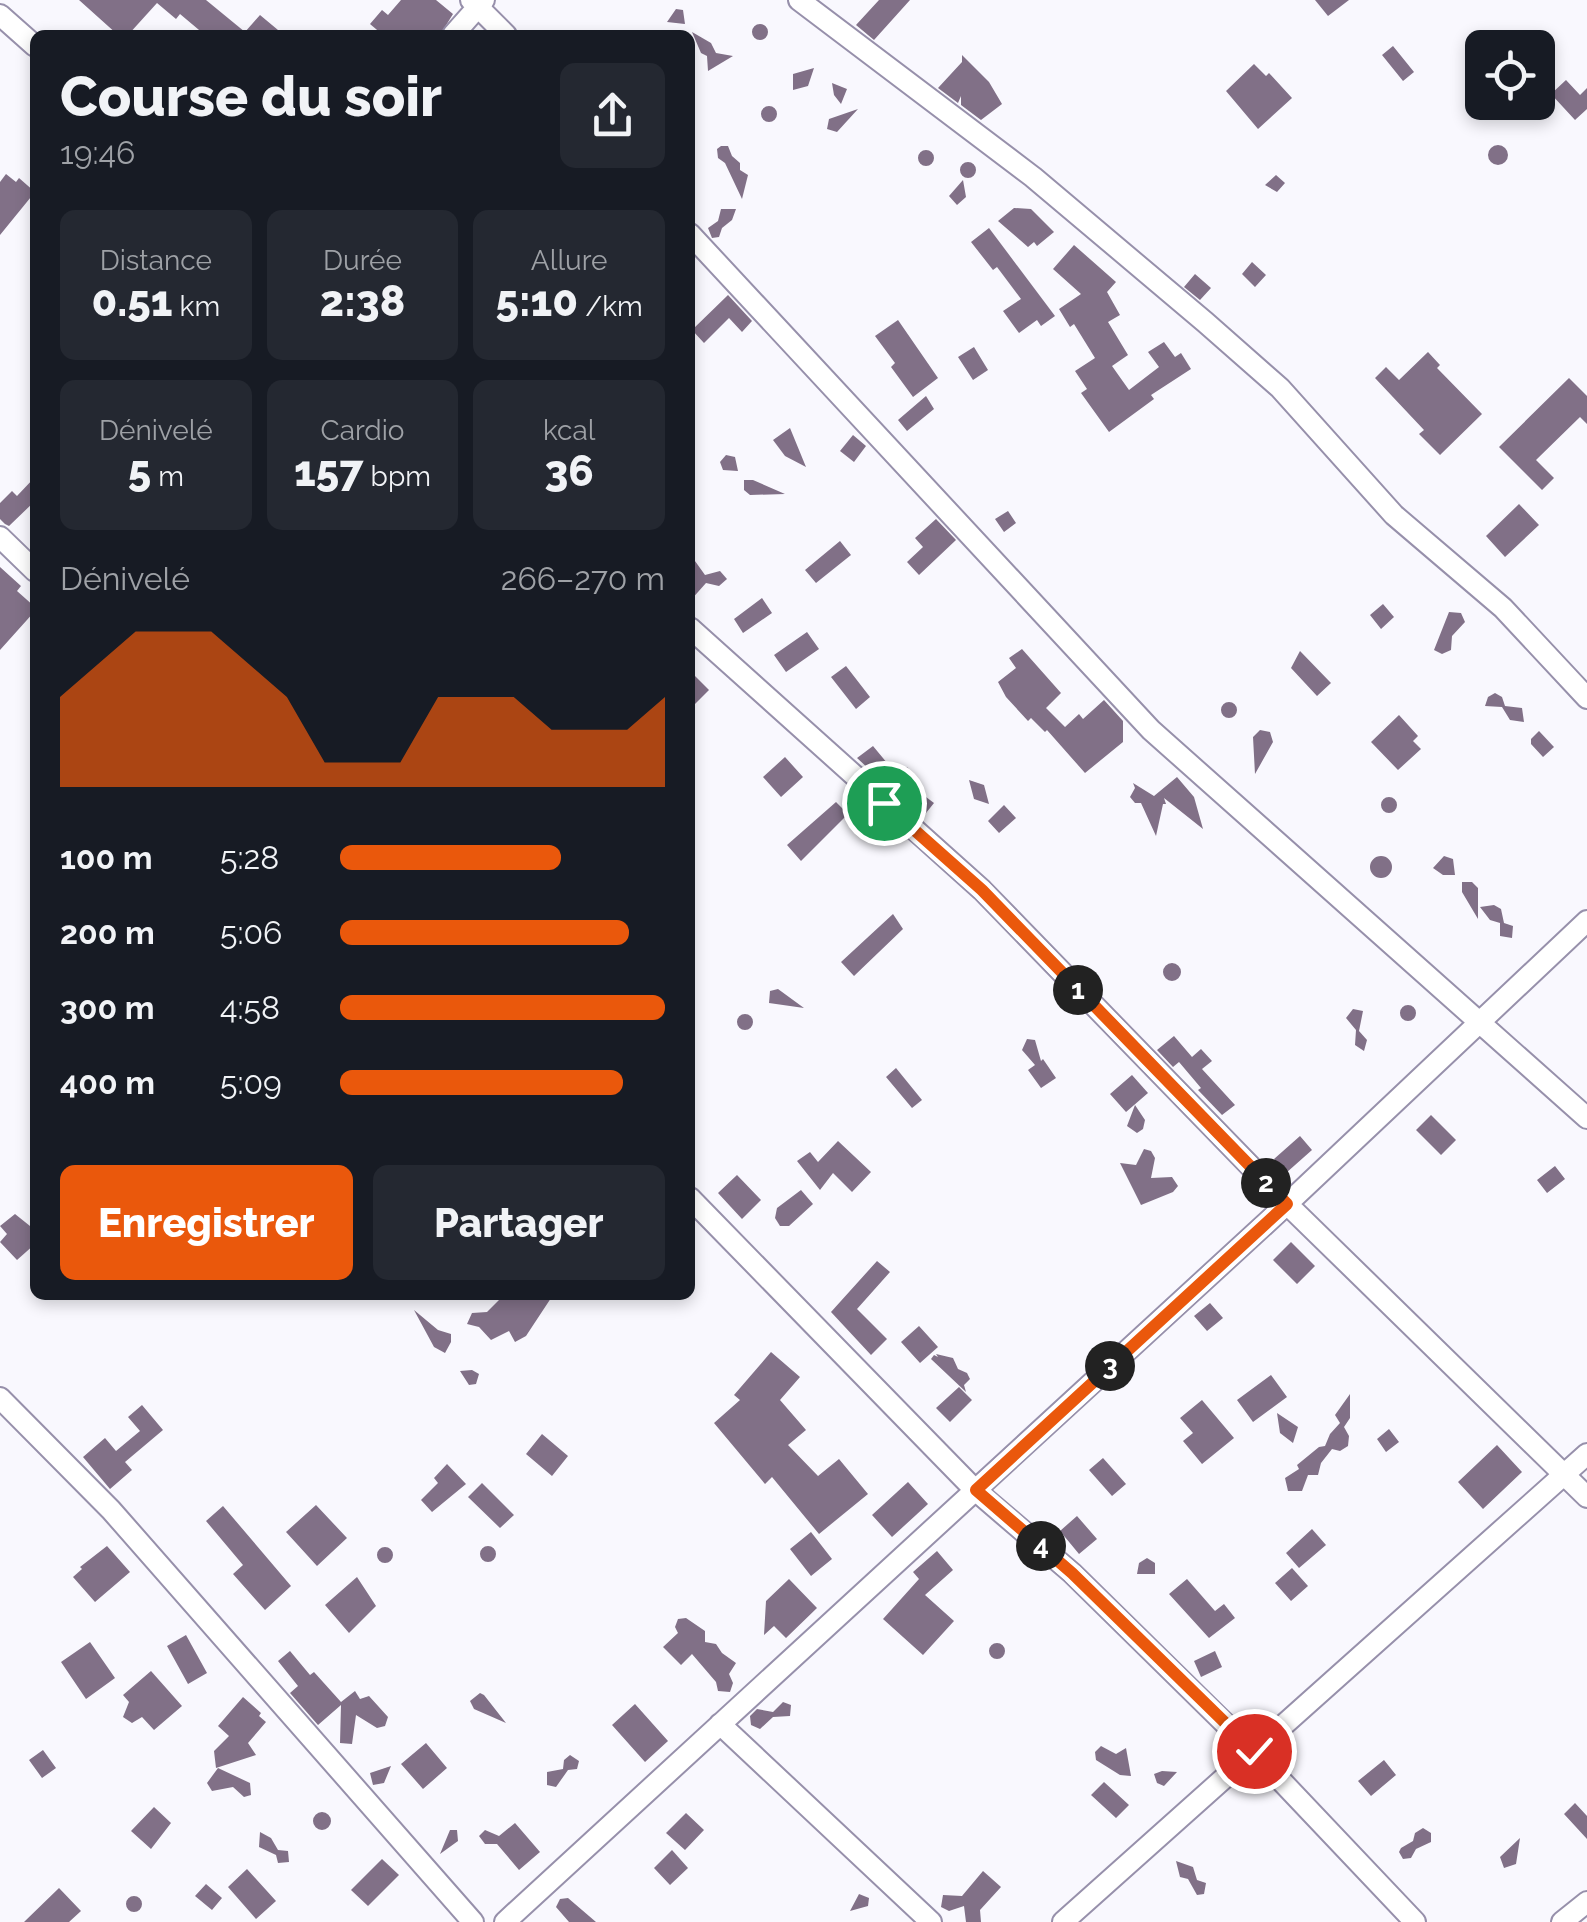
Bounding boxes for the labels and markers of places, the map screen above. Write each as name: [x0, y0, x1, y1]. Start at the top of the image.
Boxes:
pin: [842, 761, 927, 846]
pin: 1: [1053, 965, 1103, 1015]
pin: 2: [1241, 1158, 1291, 1208]
pin: 3: [1085, 1341, 1135, 1391]
pin: 4: [1016, 1521, 1066, 1571]
pin: [1212, 1709, 1297, 1794]

